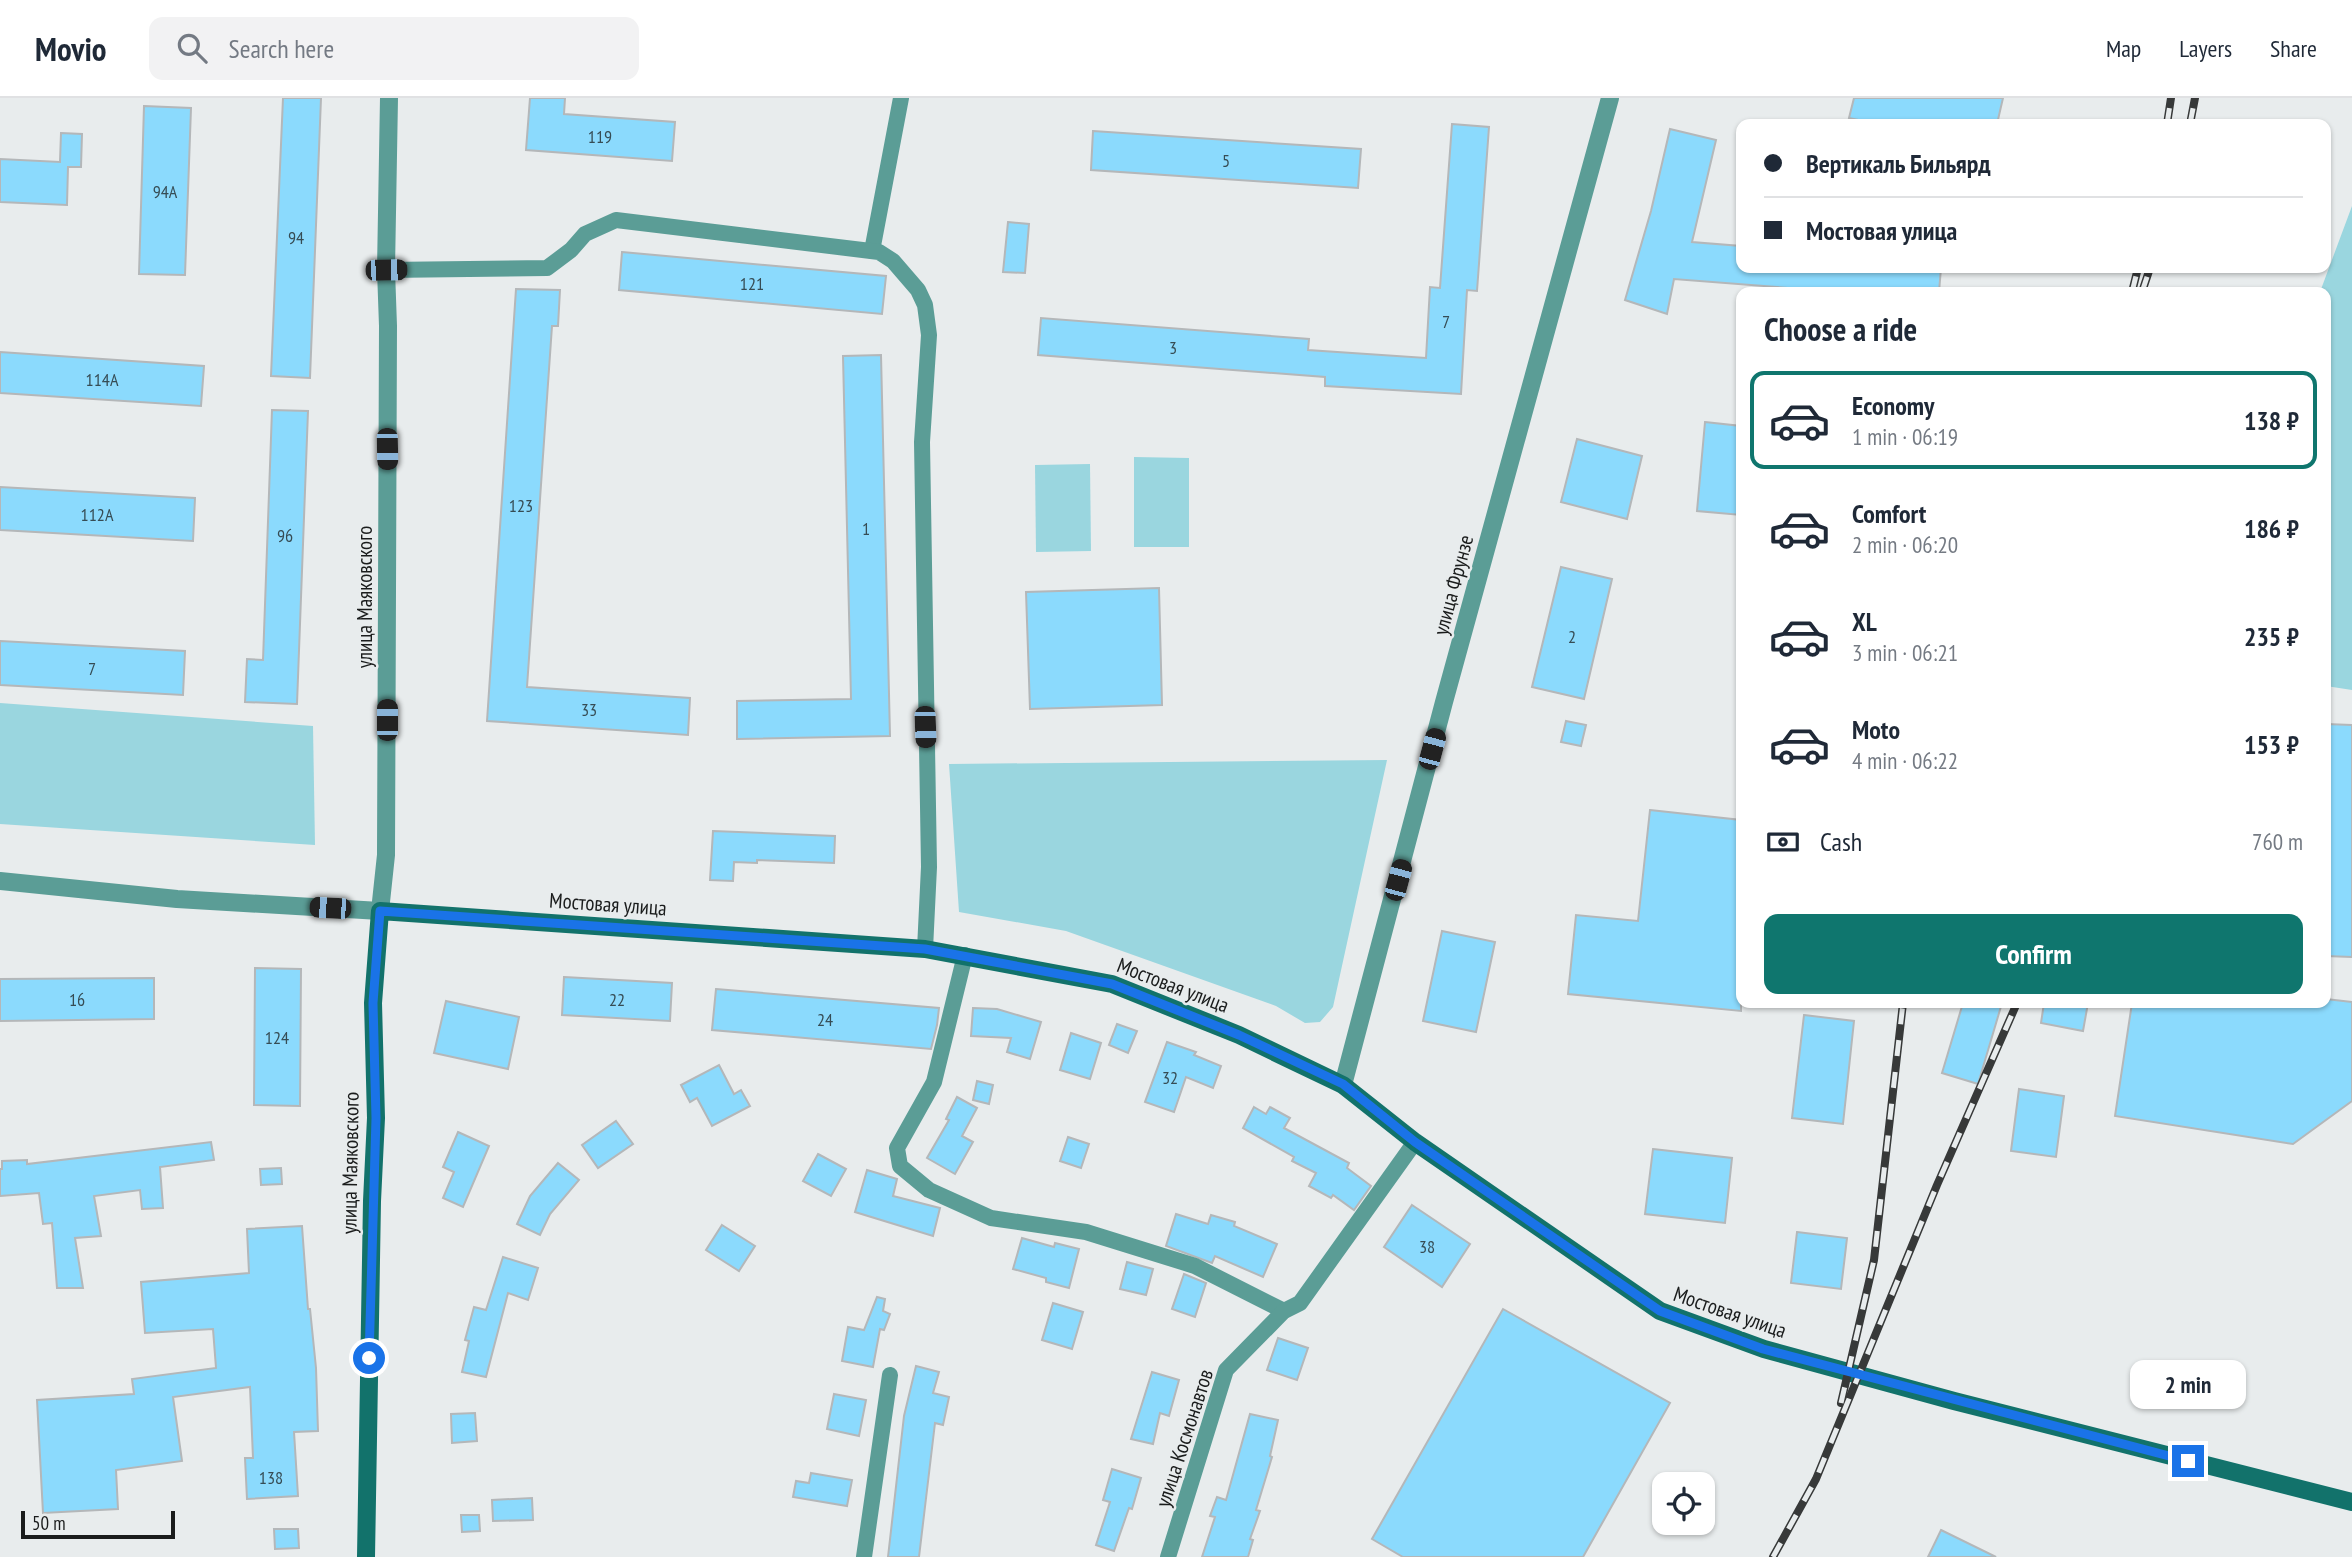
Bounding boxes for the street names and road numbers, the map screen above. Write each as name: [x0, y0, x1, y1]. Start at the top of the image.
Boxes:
street label: улица Маяковского: [351, 526, 378, 668]
street label: улица Фрунзе: [1427, 532, 1479, 638]
street label: Мостовая улица: [548, 886, 668, 922]
street label: Мостовая улица: [1113, 951, 1233, 1019]
street label: улица Маяковского: [335, 1092, 365, 1234]
street label: Мостовая улица: [1670, 1280, 1790, 1344]
street label: улица Космонавтов: [1149, 1366, 1219, 1510]

